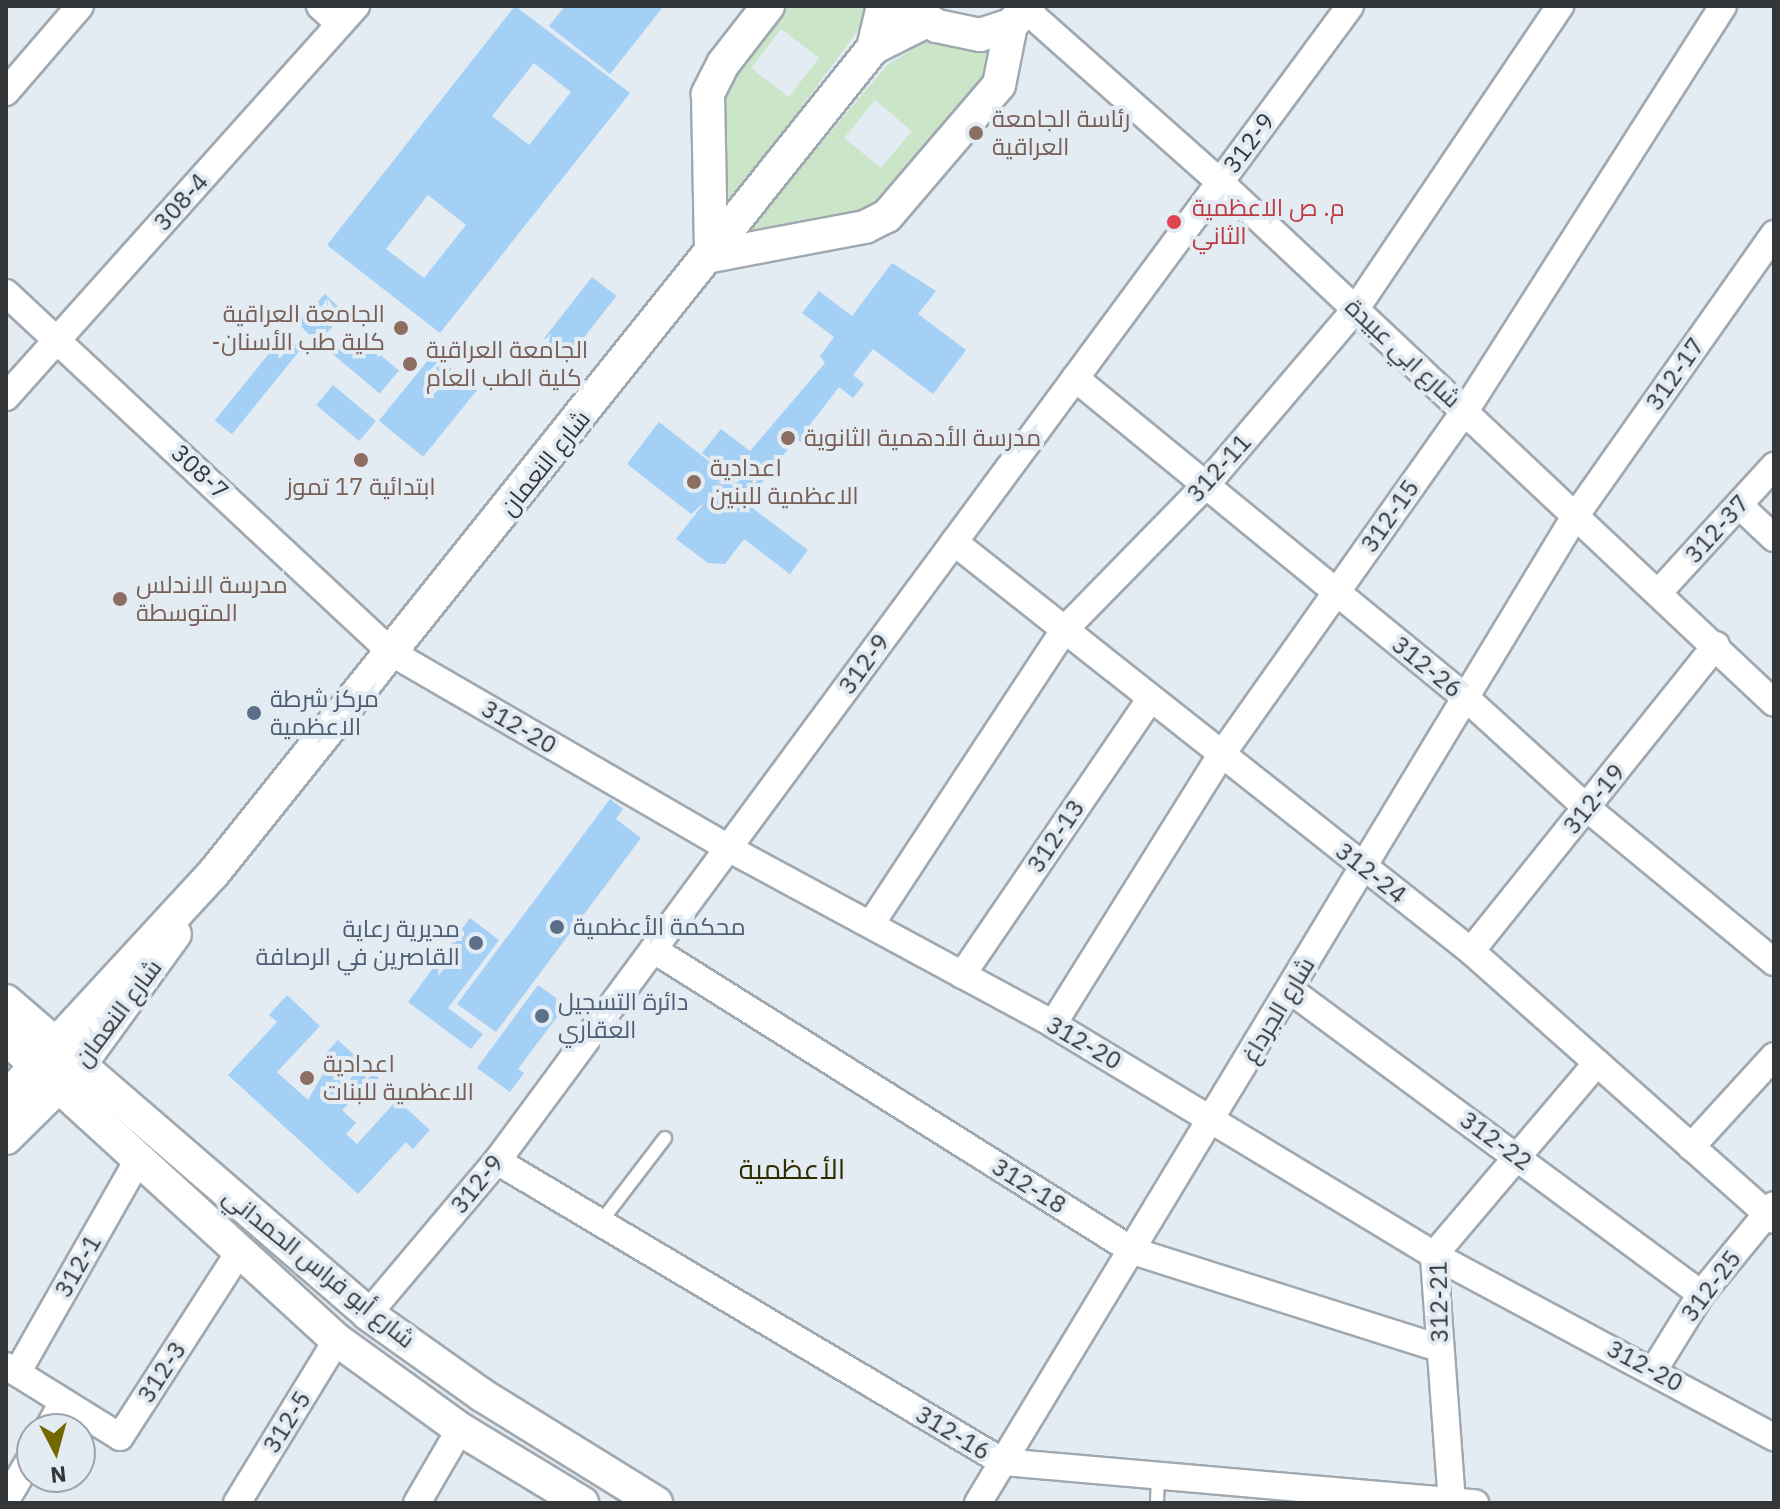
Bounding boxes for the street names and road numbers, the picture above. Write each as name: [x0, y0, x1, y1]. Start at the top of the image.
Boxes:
street label: 312-9: [1217, 108, 1281, 178]
street label: 308-4: [148, 167, 214, 237]
street label: شارع ابي عبيدة: [1339, 292, 1467, 414]
street label: 312-17: [1640, 332, 1710, 416]
street label: شارع النعمان: [494, 405, 596, 521]
street label: 312-11: [1181, 428, 1257, 508]
street label: 308-7: [166, 439, 234, 505]
street label: 312-15: [1355, 474, 1425, 558]
street label: 312-37: [1679, 489, 1755, 569]
street label: 312-9: [833, 628, 895, 700]
street label: 312-26: [1386, 630, 1468, 704]
street label: 312-20: [476, 694, 562, 760]
street label: 312-19: [1557, 758, 1631, 840]
street label: 312-13: [1021, 794, 1091, 878]
street label: 312-24: [1330, 837, 1412, 909]
street label: شارع الجرداغ: [1235, 952, 1321, 1068]
street label: شارع النعمان: [68, 954, 168, 1072]
street label: 312-20: [1041, 1010, 1127, 1076]
street label: 312-22: [1455, 1105, 1537, 1177]
street label: 312-9: [445, 1149, 509, 1219]
street label: 312-18: [987, 1152, 1071, 1220]
street label: شارع أبو فراس الحمداني: [217, 1182, 421, 1354]
street label: 312-1: [49, 1230, 107, 1302]
street label: 312-25: [1675, 1245, 1747, 1327]
street label: 312-21: [1424, 1261, 1454, 1343]
street label: 312-20: [1602, 1334, 1688, 1398]
street label: 312-3: [132, 1336, 192, 1408]
street label: 312-5: [257, 1386, 317, 1458]
street label: 312-16: [911, 1400, 995, 1466]

